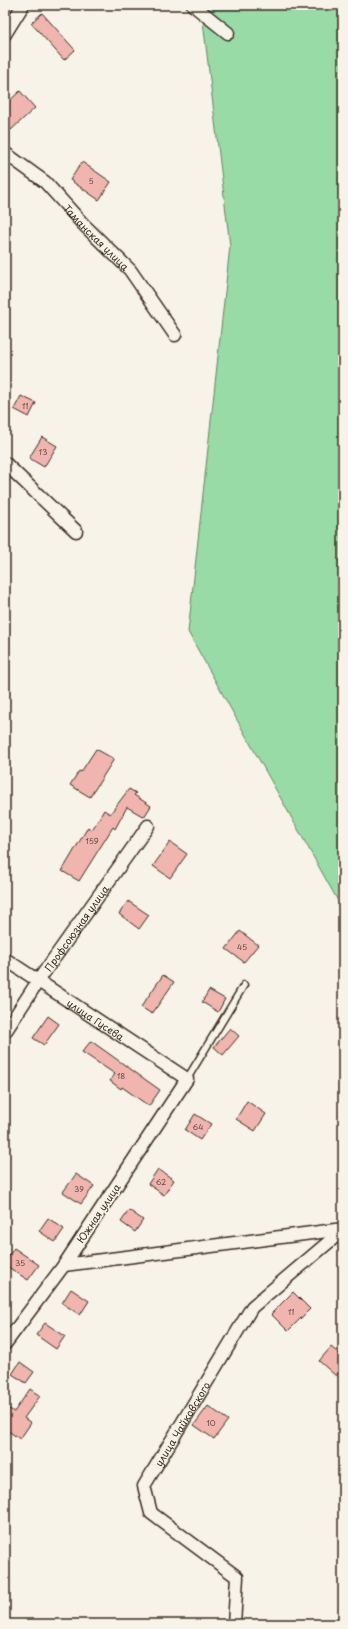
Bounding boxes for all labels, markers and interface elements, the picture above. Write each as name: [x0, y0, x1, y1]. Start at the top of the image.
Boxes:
house number: 5: [88, 175, 94, 187]
street label: Таманская улица: [61, 201, 133, 274]
house number: 11: [22, 400, 28, 412]
house number: 13: [39, 446, 47, 458]
house number: 159: [85, 835, 99, 847]
street label: Профсоюзная улица: [40, 881, 112, 974]
house number: 45: [237, 941, 247, 953]
street label: улица Гусева: [64, 995, 128, 1044]
house number: 18: [117, 1070, 125, 1082]
house number: 64: [193, 1121, 203, 1133]
house number: 62: [156, 1176, 166, 1188]
street label: Южная улица: [73, 1180, 124, 1246]
house number: 39: [74, 1183, 84, 1195]
house number: 35: [15, 1257, 25, 1269]
house number: 11: [288, 1306, 294, 1318]
street label: улица Чайковского: [150, 1378, 213, 1469]
house number: 10: [206, 1417, 216, 1429]

